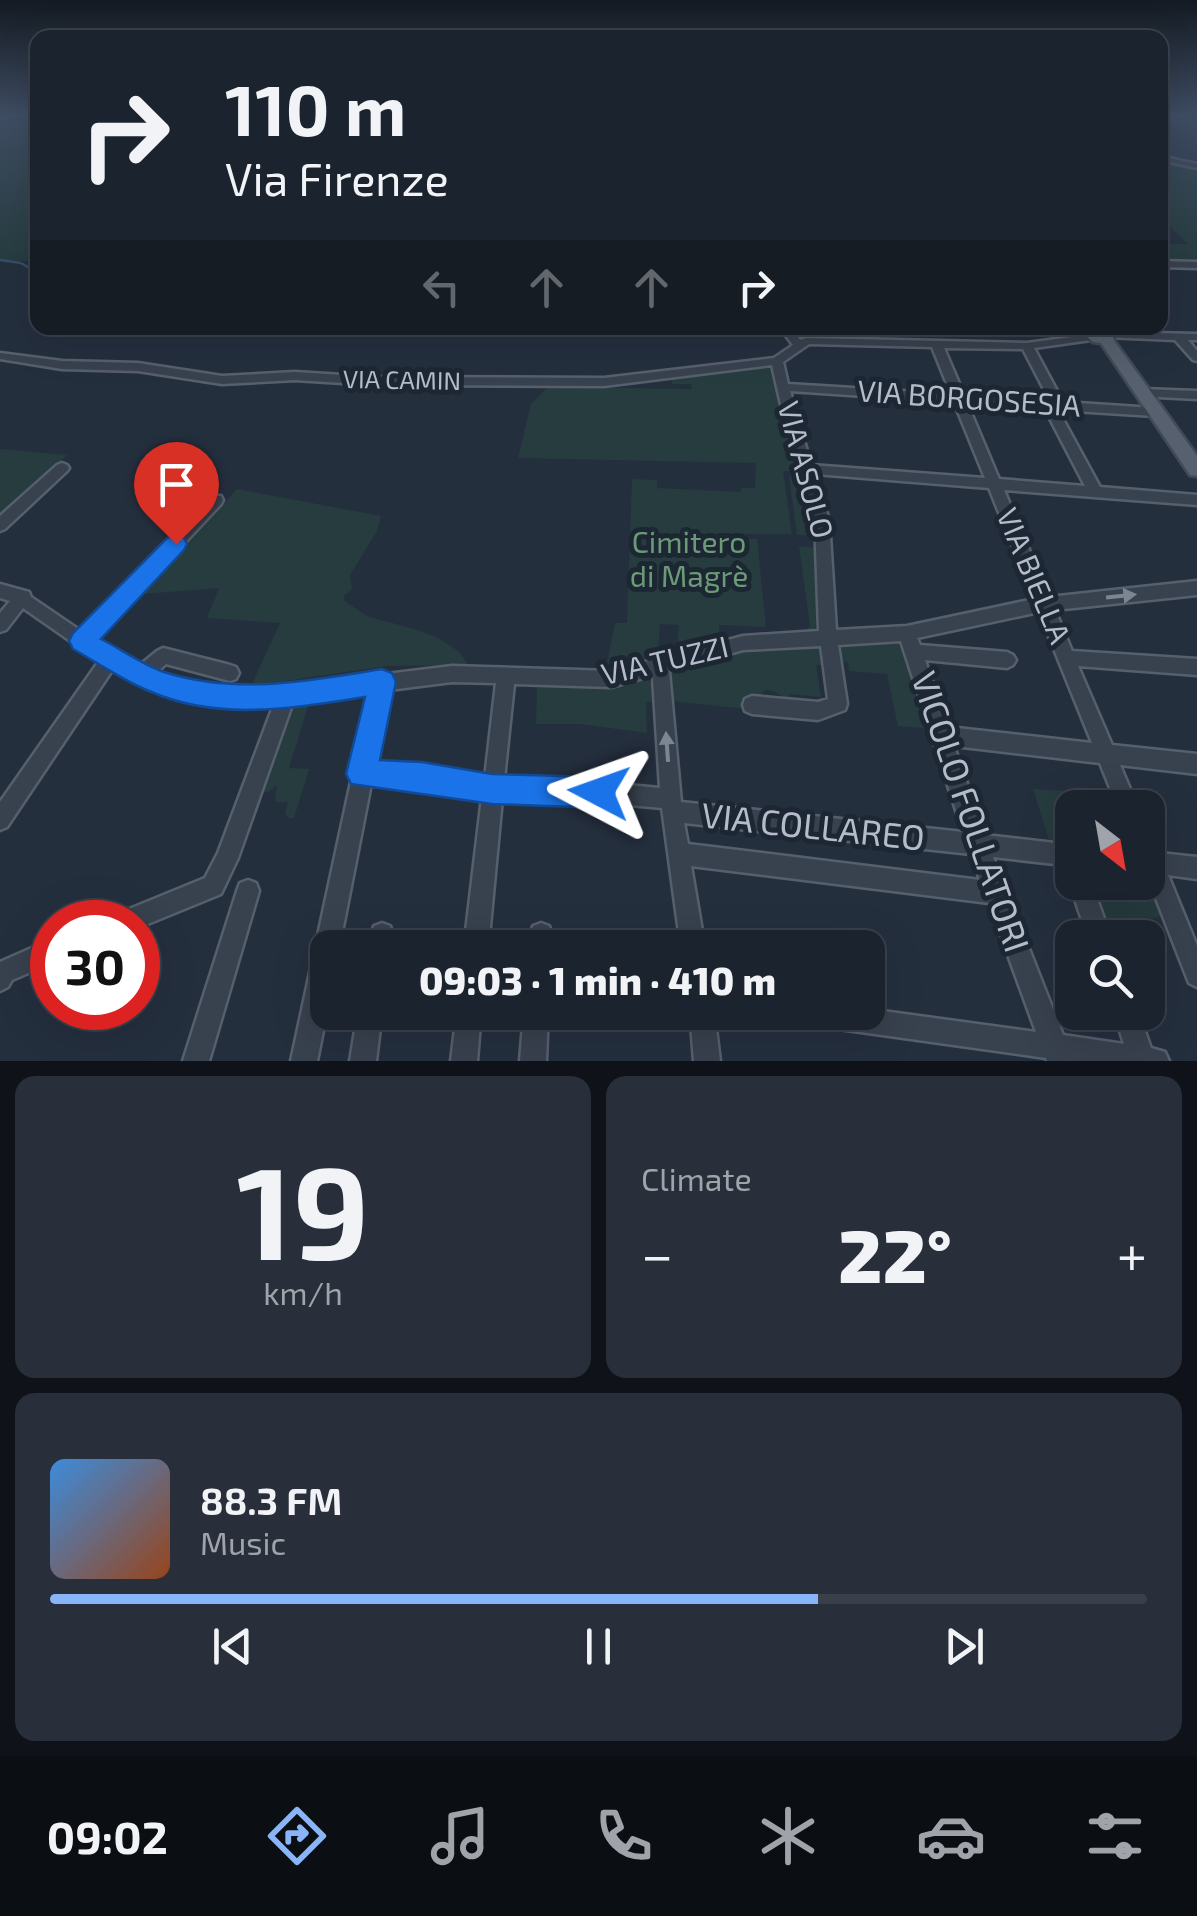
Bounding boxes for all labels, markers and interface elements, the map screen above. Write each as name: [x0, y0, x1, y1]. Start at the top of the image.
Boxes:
text: 110 m: [225, 66, 406, 150]
icon: right: [60, 70, 190, 200]
text: Via Firenze: [225, 151, 449, 205]
icon: left: [414, 260, 469, 315]
icon: ahead: [519, 260, 574, 315]
icon: ahead: [624, 260, 679, 315]
icon: right: [729, 260, 784, 315]
street label: VIA CAMIN: [343, 363, 461, 395]
street label: VIA BORGOSESIA: [856, 371, 1082, 423]
street label: VIA ASOLO: [771, 397, 843, 542]
pin: [134, 442, 219, 545]
icon: arrive: [149, 457, 204, 512]
street label: VIA BIELLA: [990, 502, 1080, 649]
park label: Cimitero di Magrè: [630, 523, 748, 593]
one-way arrow: [1105, 588, 1137, 604]
street label: VIA TUZZI: [598, 627, 732, 691]
street label: VICOLO FOLLATORI: [904, 666, 1040, 957]
one-way arrow: [659, 730, 675, 762]
position arrow: [547, 740, 651, 844]
north arrow: [1055, 790, 1165, 900]
map controls: [1055, 790, 1165, 1030]
street label: VIA COLLAREO: [699, 792, 927, 858]
speed limit sign: 30: [30, 900, 160, 1030]
button: search: [1055, 920, 1165, 1030]
text: 09:03 · 1 min · 410 m: [419, 957, 776, 1003]
text: 19: [237, 1130, 369, 1286]
text: Climate: [641, 1159, 752, 1197]
text: 22°: [838, 1208, 952, 1298]
text: −: [641, 1220, 673, 1286]
text: +: [1117, 1220, 1147, 1286]
text: km/h: [263, 1273, 343, 1311]
text: 88.3 FM: [200, 1477, 342, 1523]
text: Music: [200, 1523, 286, 1561]
icon: previous: [205, 1619, 260, 1674]
icon: pause: [571, 1619, 626, 1674]
icon: next: [937, 1619, 992, 1674]
icon: directions: [262, 1801, 332, 1871]
icon: music: [425, 1801, 495, 1871]
icon: phone: [589, 1801, 659, 1871]
icon: climate: [753, 1801, 823, 1871]
icon: car: [916, 1801, 986, 1871]
icon: filters: [1080, 1801, 1150, 1871]
text: 09:02: [47, 1809, 168, 1863]

